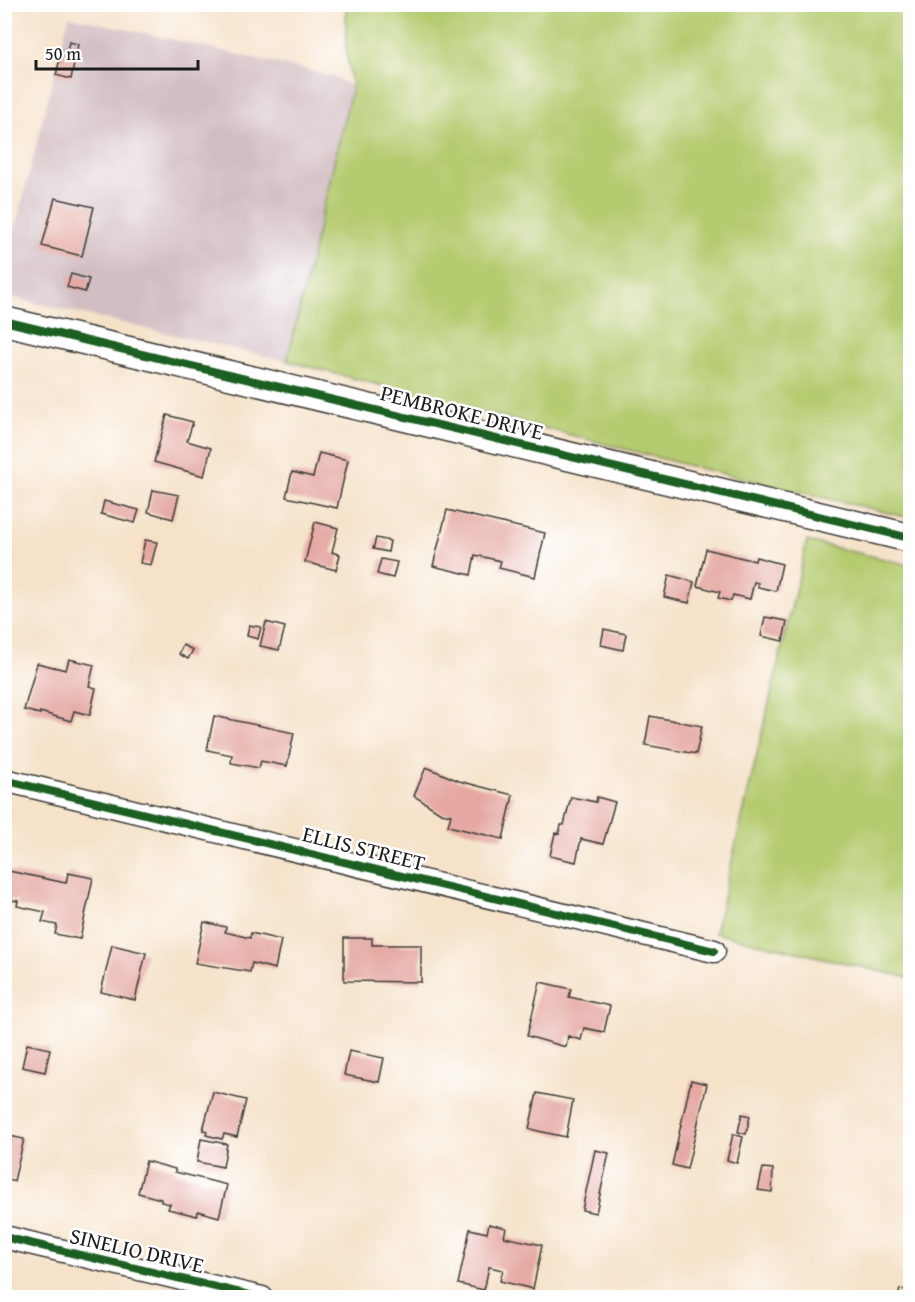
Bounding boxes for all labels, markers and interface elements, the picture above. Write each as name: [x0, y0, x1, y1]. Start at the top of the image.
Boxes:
scale bar: [36, 33, 198, 71]
text: 50 m: [45, 40, 81, 67]
street label: PEMBROKE DRIVE: [377, 376, 547, 448]
street label: ELLIS STREET: [299, 817, 429, 879]
street label: SINELIO DRIVE: [67, 1219, 207, 1281]

